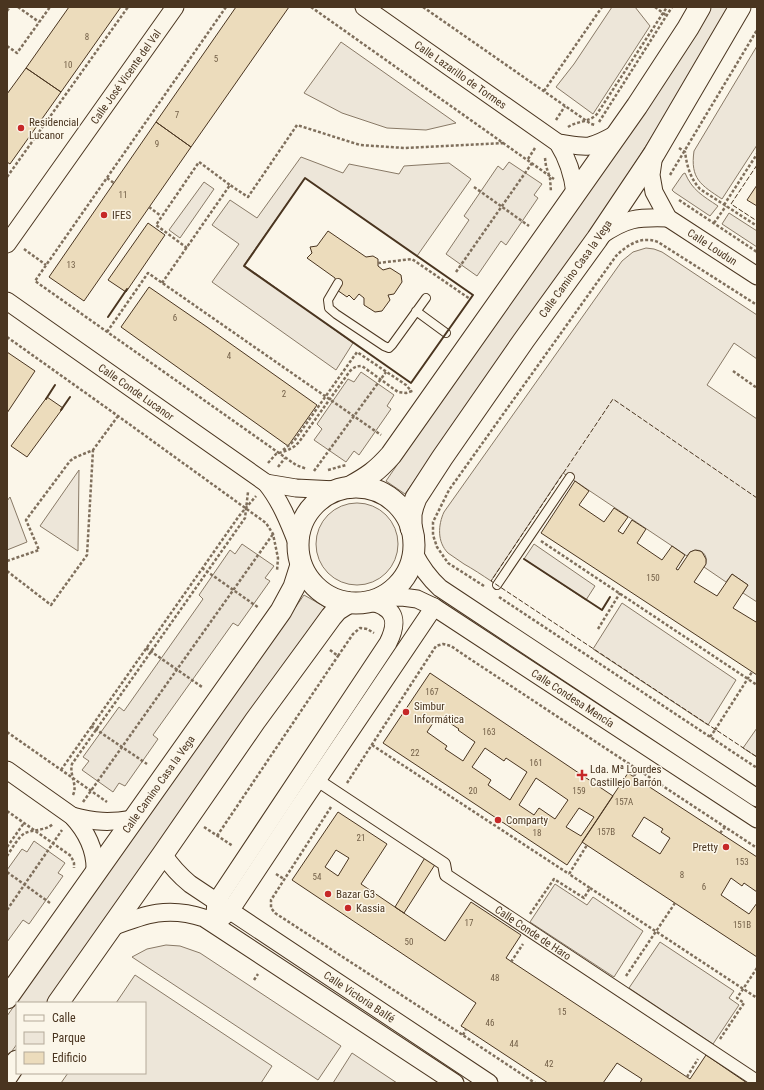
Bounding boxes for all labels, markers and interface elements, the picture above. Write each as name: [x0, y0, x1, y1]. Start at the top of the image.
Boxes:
street label: Calle José Vicente del Val: [88, 27, 163, 126]
house number: 8: [85, 32, 89, 42]
street label: Calle Lazarillo de Tormes: [412, 38, 509, 111]
house number: 5: [214, 54, 219, 64]
house number: 10: [64, 60, 72, 70]
house number: 7: [175, 110, 180, 120]
place label: Residencial Lucanor: [29, 116, 79, 142]
marker: Residencial Lucanor: [16, 123, 26, 133]
house number: 9: [155, 139, 159, 149]
house number: 11: [119, 190, 127, 200]
place label: IFES: [112, 209, 132, 222]
marker: IFES: [99, 210, 109, 220]
street label: Calle Camino Casa la Vega: [536, 218, 614, 320]
street label: Calle Loudun: [685, 226, 740, 268]
house number: 13: [67, 260, 75, 270]
house number: 6: [173, 313, 177, 323]
house number: 4: [227, 351, 232, 361]
street label: Calle Conde Lucanor: [96, 361, 177, 423]
house number: 2: [282, 389, 287, 399]
house number: 150: [646, 573, 660, 583]
street label: Calle Condesa Mencía: [529, 666, 617, 730]
house number: 167: [425, 687, 439, 697]
place label: Simbur Informática: [414, 700, 464, 726]
marker: Simbur Informática: [401, 707, 411, 717]
house number: 163: [482, 727, 496, 737]
street label: Calle Camino Casa la Vega: [119, 733, 197, 835]
house number: 22: [411, 748, 420, 758]
house number: 161: [529, 758, 543, 768]
place label: Lda. Mª Lourdes Castillejo Barrón: [590, 763, 662, 789]
marker: Lda. Mª Lourdes Castillejo Barrón: [577, 770, 587, 780]
house number: 20: [469, 786, 477, 796]
house number: 159: [572, 786, 586, 796]
house number: 157A: [615, 797, 633, 807]
place label: Comparty: [506, 814, 549, 827]
marker: Comparty: [493, 815, 503, 825]
house number: 157B: [597, 827, 615, 837]
house number: 18: [533, 828, 541, 838]
house number: 21: [357, 833, 365, 843]
place label: Pretty: [692, 841, 718, 854]
marker: Pretty: [721, 842, 731, 852]
house number: 153: [735, 857, 749, 867]
house number: 8: [680, 870, 684, 880]
house number: 54: [313, 872, 322, 882]
house number: 6: [702, 882, 706, 892]
place label: Bazar G3: [336, 888, 375, 901]
marker: Bazar G3: [323, 889, 333, 899]
place label: Kassia: [356, 902, 385, 915]
marker: Kassia: [343, 903, 353, 913]
street label: Calle Conde de Haro: [493, 903, 574, 963]
house number: 17: [465, 918, 474, 928]
house number: 151B: [733, 920, 751, 930]
house number: 50: [405, 937, 413, 947]
street label: Calle Victoria Balfé: [321, 968, 397, 1025]
house number: 48: [491, 973, 499, 983]
legend: [16, 1002, 146, 1074]
house number: 15: [558, 1007, 567, 1017]
text: Calle: [52, 1011, 76, 1025]
house number: 46: [486, 1018, 494, 1028]
text: Parque: [52, 1031, 86, 1045]
house number: 44: [510, 1039, 519, 1049]
text: Edificio: [52, 1051, 87, 1065]
house number: 42: [545, 1059, 554, 1069]

